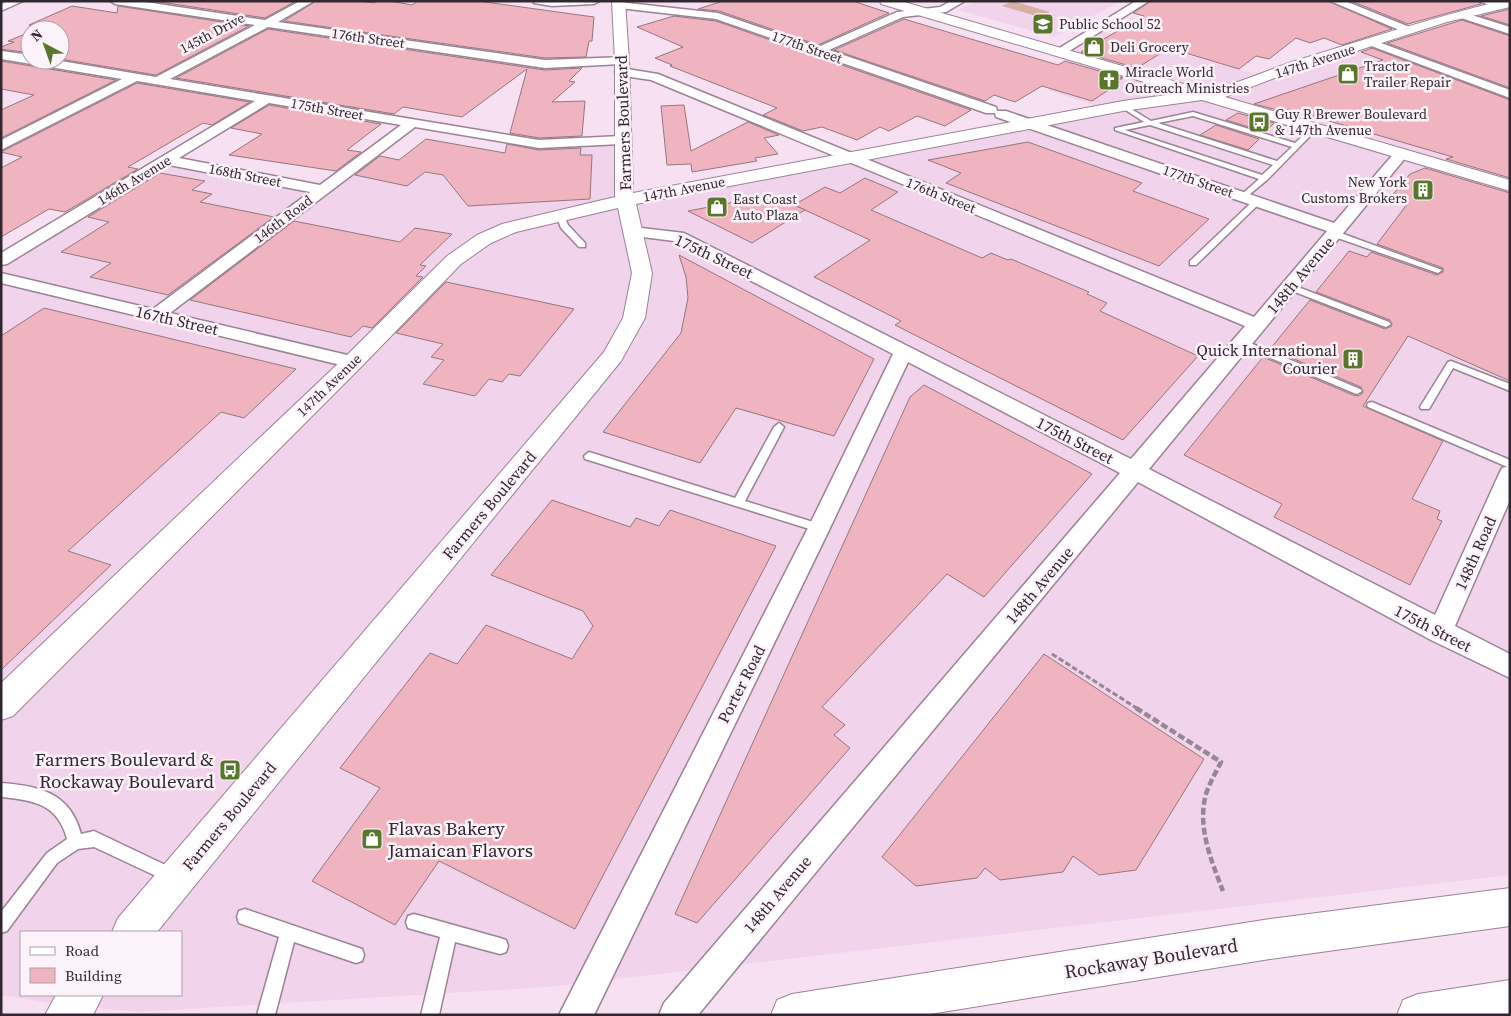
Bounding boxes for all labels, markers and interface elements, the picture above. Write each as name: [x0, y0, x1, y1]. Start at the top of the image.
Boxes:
street label: 145th Drive: [176, 8, 248, 58]
school or university icon: Public School 52: [1031, 12, 1055, 36]
place label: Public School 52: [1059, 14, 1161, 34]
north arrow: [20, 20, 70, 70]
street label: 176th Street: [330, 23, 406, 53]
text: N: [26, 24, 47, 46]
street label: 177th Street: [769, 26, 845, 69]
shop icon: Deli Grocery: [1082, 35, 1106, 59]
place label: Deli Grocery: [1110, 37, 1190, 57]
street label: 147th Avenue: [1272, 39, 1358, 83]
street label: Farmers Boulevard: [610, 55, 636, 191]
place label: Tractor Trailer Repair: [1364, 56, 1451, 92]
place label: Miracle World Outreach Ministries: [1125, 62, 1249, 98]
shop icon: Tractor Trailer Repair: [1336, 62, 1360, 86]
church icon: Miracle World Outreach Ministries: [1097, 68, 1121, 92]
street label: 175th Street: [289, 93, 365, 125]
place label: Guy R Brewer Boulevard & 147th Avenue: [1275, 104, 1427, 140]
bus stop icon: Guy R Brewer Boulevard & 147th Avenue: [1247, 110, 1271, 134]
street label: 146th Avenue: [93, 150, 175, 210]
street label: 168th Street: [207, 158, 283, 192]
street label: 177th Street: [1160, 160, 1236, 203]
street label: 147th Avenue: [641, 171, 727, 207]
street label: 176th Street: [903, 172, 979, 218]
place label: New York Customs Brokers: [1301, 172, 1407, 208]
building icon: New York Customs Brokers: [1411, 178, 1435, 202]
place label: East Coast Auto Plaza: [733, 189, 799, 225]
street label: 146th Road: [249, 190, 317, 248]
shop icon: East Coast Auto Plaza: [705, 195, 729, 219]
street label: 175th Street: [671, 228, 757, 284]
street label: 148th Avenue: [1261, 232, 1339, 318]
street label: 167th Street: [134, 300, 221, 340]
place label: Quick International Courier: [1197, 339, 1337, 379]
building icon: Quick International Courier: [1341, 347, 1365, 371]
street label: 147th Avenue: [292, 349, 366, 421]
street label: 175th Street: [1033, 411, 1118, 469]
street label: Farmers Boulevard: [437, 446, 541, 564]
street label: 148th Road: [1449, 513, 1501, 593]
street label: 148th Avenue: [1000, 542, 1078, 628]
street label: 175th Street: [1391, 599, 1476, 657]
street label: Porter Road: [712, 641, 770, 727]
place label: Farmers Boulevard & Rockaway Boulevard: [35, 746, 214, 794]
street label: Farmers Boulevard: [177, 757, 281, 875]
bus stop icon: Farmers Boulevard & Rockaway Boulevard: [218, 758, 242, 782]
place label: Flavas Bakery Jamaican Flavors: [387, 815, 533, 863]
shop icon: Flavas Bakery Jamaican Flavors: [360, 827, 384, 851]
street label: 148th Avenue: [738, 851, 816, 937]
legend: [20, 931, 182, 996]
street label: Rockaway Boulevard: [1062, 931, 1240, 985]
text: Road: [65, 940, 99, 961]
text: Building: [65, 965, 122, 986]

